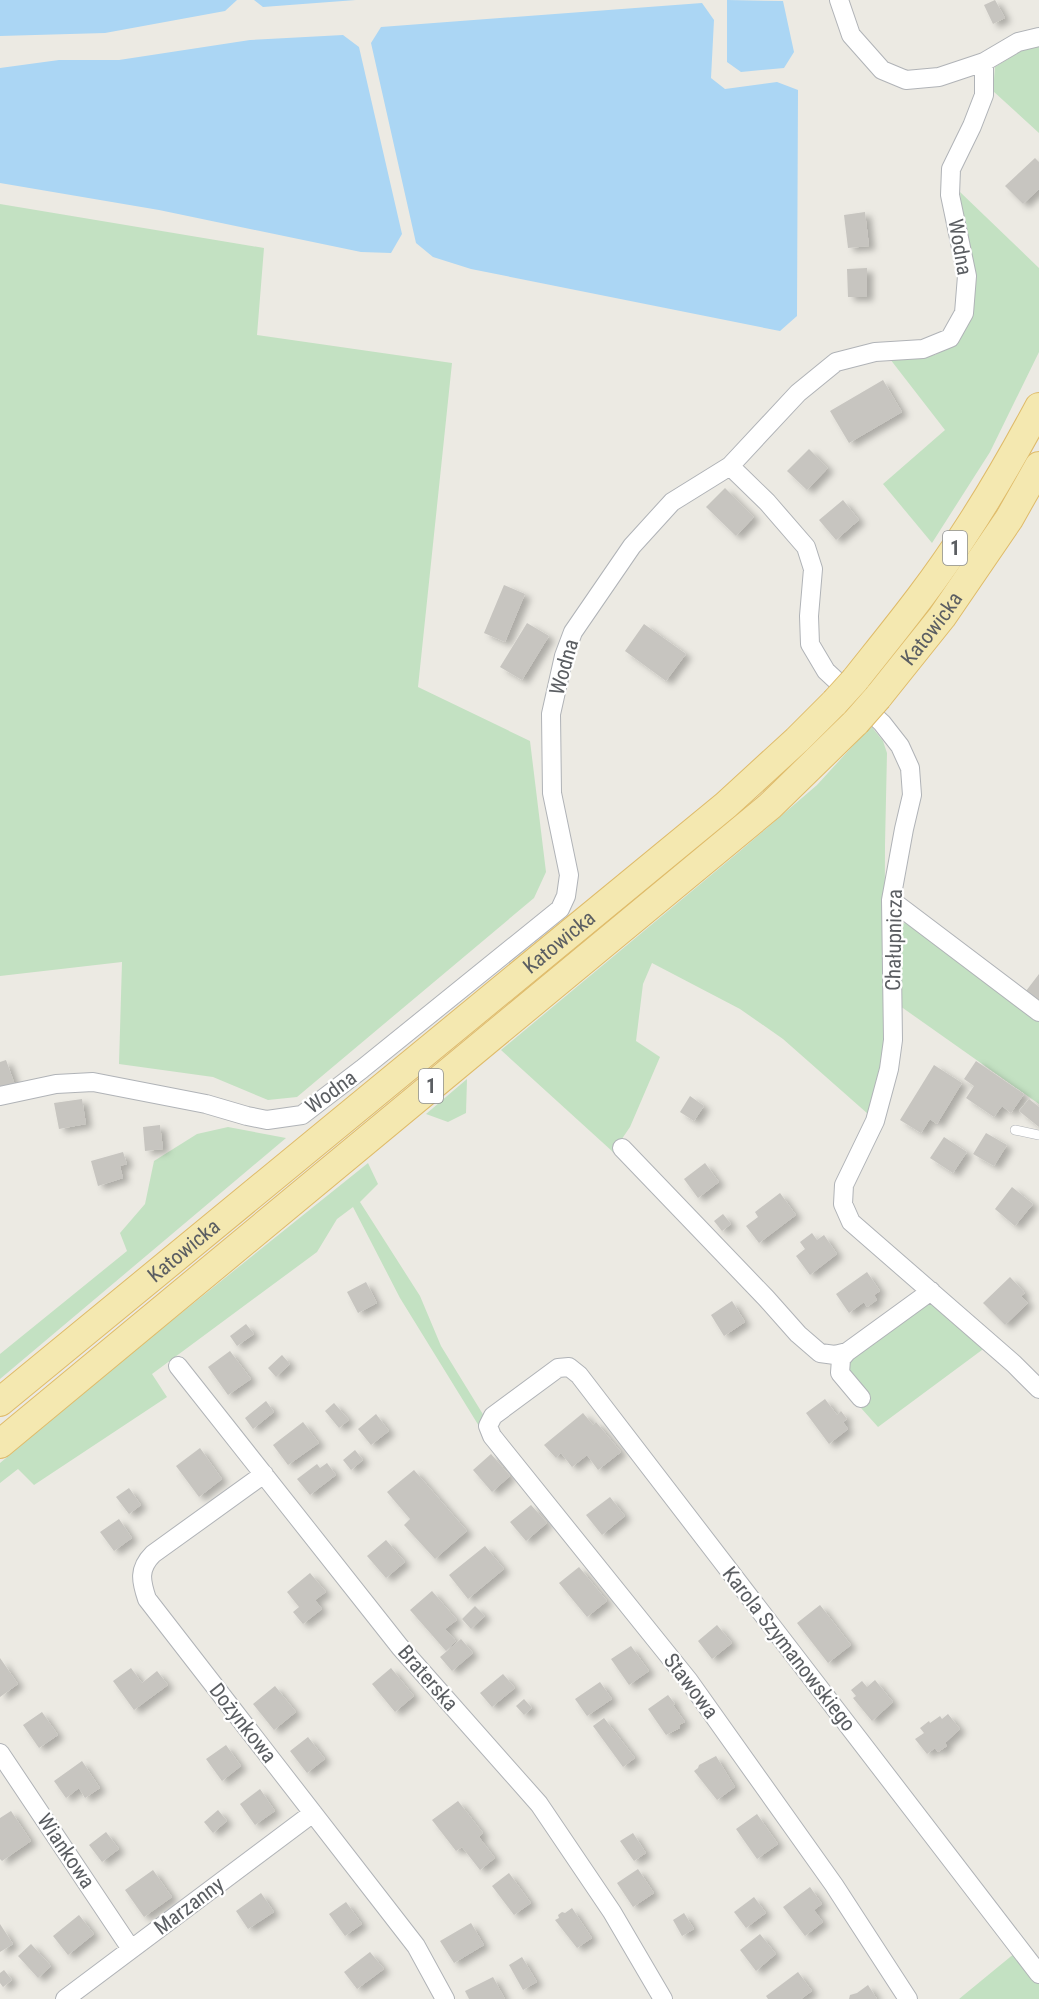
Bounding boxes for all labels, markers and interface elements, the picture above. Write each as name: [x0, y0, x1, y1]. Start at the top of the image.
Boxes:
street label: Wodna: [943, 217, 977, 277]
road number: 1: [943, 531, 967, 565]
street label: Katowicka: [896, 588, 967, 670]
street label: Wodna: [545, 636, 583, 698]
street label: Chałupnicza: [881, 889, 907, 991]
street label: Katowicka: [518, 906, 600, 979]
street label: Wodna: [301, 1066, 361, 1118]
road number: 1: [419, 1069, 443, 1103]
street label: Katowicka: [143, 1214, 225, 1287]
street label: Karola Szymanowskiego: [717, 1562, 861, 1736]
street label: Braterska: [393, 1640, 463, 1716]
street label: Stawowa: [659, 1649, 723, 1723]
street label: Dożynkowa: [205, 1678, 281, 1768]
street label: Wiankowa: [32, 1809, 100, 1893]
street label: Marzanny: [150, 1872, 229, 1940]

